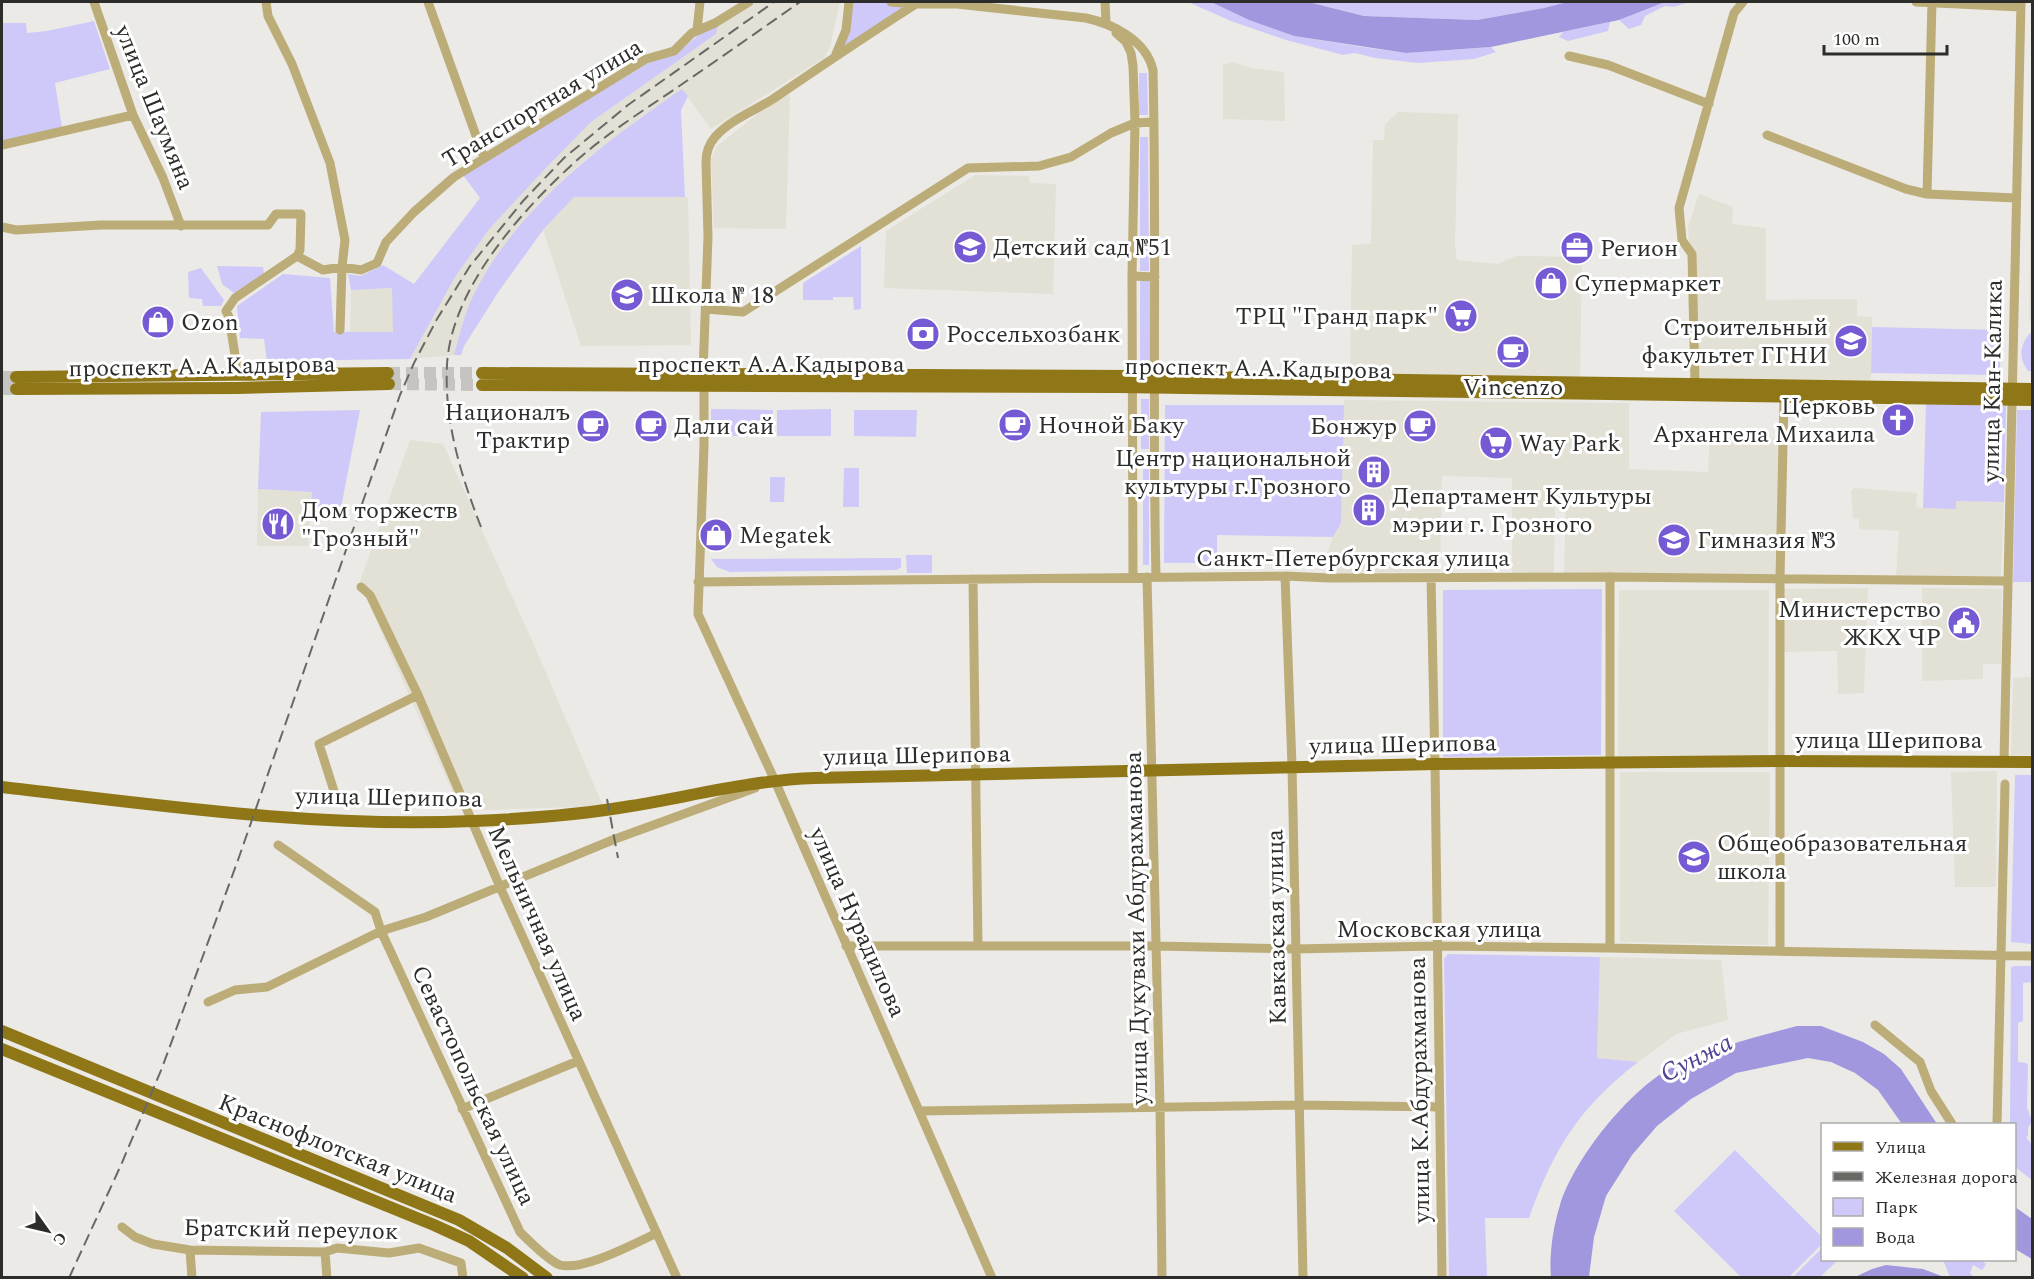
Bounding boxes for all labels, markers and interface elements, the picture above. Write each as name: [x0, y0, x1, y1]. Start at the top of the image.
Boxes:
scale bar: [1824, 18, 1947, 56]
street label: улица Шаумяна: [104, 19, 204, 195]
text: 100 m: [1833, 26, 1880, 53]
street label: Транспортная улица: [435, 30, 650, 178]
school or university icon: Детский сад №51: [952, 229, 988, 265]
place label: Детский сад №51: [993, 230, 1172, 266]
office icon: Регион: [1559, 230, 1595, 266]
place label: Регион: [1600, 231, 1678, 267]
shop icon: Супермаркет: [1533, 265, 1569, 301]
place label: Супермаркет: [1574, 266, 1721, 302]
school or university icon: Школа № 18: [609, 277, 645, 313]
place label: Школа № 18: [650, 278, 774, 314]
street label: улица Кан-Калика: [1973, 279, 2013, 484]
supermarket icon: ТРЦ "Гранд парк": [1443, 298, 1479, 334]
place label: ТРЦ "Гранд парк": [1236, 299, 1438, 335]
shop icon: Ozon: [140, 304, 176, 340]
place label: Ozon: [181, 305, 239, 341]
place label: Строительный факультет ГГНИ: [1642, 310, 1828, 374]
bank icon: Россельхозбанк: [905, 316, 941, 352]
place label: Россельхозбанк: [946, 317, 1120, 353]
school or university icon: Строительный факультет ГГНИ: [1833, 323, 1869, 359]
cafe icon: Vincenzo: [1495, 334, 1531, 370]
street label: проспект А.А.Кадырова: [68, 347, 336, 387]
street label: проспект А.А.Кадырова: [637, 347, 905, 383]
street label: проспект А.А.Кадырова: [1124, 349, 1392, 389]
place label: Vincenzo: [1463, 370, 1563, 406]
place label: Церковь Архангела Михаила: [1653, 389, 1875, 453]
place label: Националъ Трактир: [445, 395, 570, 459]
church icon: Церковь Архангела Михаила: [1880, 402, 1916, 438]
cafe icon: Ночной Баку: [997, 407, 1033, 443]
cafe icon: Националъ Трактир: [575, 408, 611, 444]
cafe icon: Дали сай: [633, 408, 669, 444]
place label: Ночной Баку: [1038, 408, 1185, 444]
cafe icon: Бонжур: [1402, 408, 1438, 444]
place label: Дали сай: [674, 409, 774, 445]
place label: Бонжур: [1310, 409, 1397, 445]
supermarket icon: Way Park: [1478, 425, 1514, 461]
place label: Way Park: [1519, 426, 1621, 462]
place label: Центр национальной культуры г.Грозного: [1115, 441, 1351, 505]
building icon: Центр национальной культуры г.Грозного: [1356, 454, 1392, 490]
place label: Департамент Культуры мэрии г. Грозного: [1392, 479, 1652, 543]
building icon: Департамент Культуры мэрии г. Грозного: [1351, 492, 1387, 528]
place label: Дом торжеств "Грозный": [301, 493, 458, 557]
restaurant icon: Дом торжеств "Грозный": [260, 506, 296, 542]
shop icon: Megatek: [698, 517, 734, 553]
place label: Megatek: [739, 518, 832, 554]
school or university icon: Гимназия №3: [1656, 522, 1692, 558]
place label: Гимназия №3: [1697, 523, 1836, 559]
street label: Санкт-Петербургская улица: [1196, 541, 1510, 577]
place label: Министерство ЖКХ ЧР: [1778, 592, 1941, 656]
public building icon: Министерство ЖКХ ЧР: [1946, 605, 1982, 641]
street label: улица Шерипова: [1794, 723, 1983, 759]
street label: улица Шерипова: [1308, 725, 1497, 765]
street label: улица Шерипова: [822, 736, 1011, 776]
street label: улица Дукувахи Абдурахманова: [1116, 751, 1158, 1106]
street label: улица Шерипова: [294, 778, 483, 818]
street label: Мельничная улица: [478, 820, 596, 1027]
street label: улица Нурадилова: [799, 821, 915, 1023]
place label: Общеобразовательная школа: [1717, 826, 1967, 890]
street label: Кавказская улица: [1257, 829, 1297, 1025]
school or university icon: Общеобразовательная школа: [1676, 839, 1712, 875]
street label: Московская улица: [1336, 912, 1542, 948]
street label: улица К.Абдурахманова: [1400, 956, 1440, 1224]
street label: Севастопольская улица: [402, 959, 545, 1212]
water label: Сунжа: [1653, 1023, 1740, 1093]
street label: Краснофлотская улица: [213, 1084, 463, 1213]
legend: [1821, 1123, 2016, 1261]
text: Улица: [1875, 1134, 1926, 1161]
text: Железная дорога: [1875, 1164, 2018, 1191]
text: Парк: [1875, 1194, 1918, 1221]
north arrow: [18, 1201, 78, 1261]
street label: Братский переулок: [183, 1210, 399, 1250]
text: Вода: [1875, 1224, 1915, 1251]
text: С: [46, 1227, 73, 1250]

